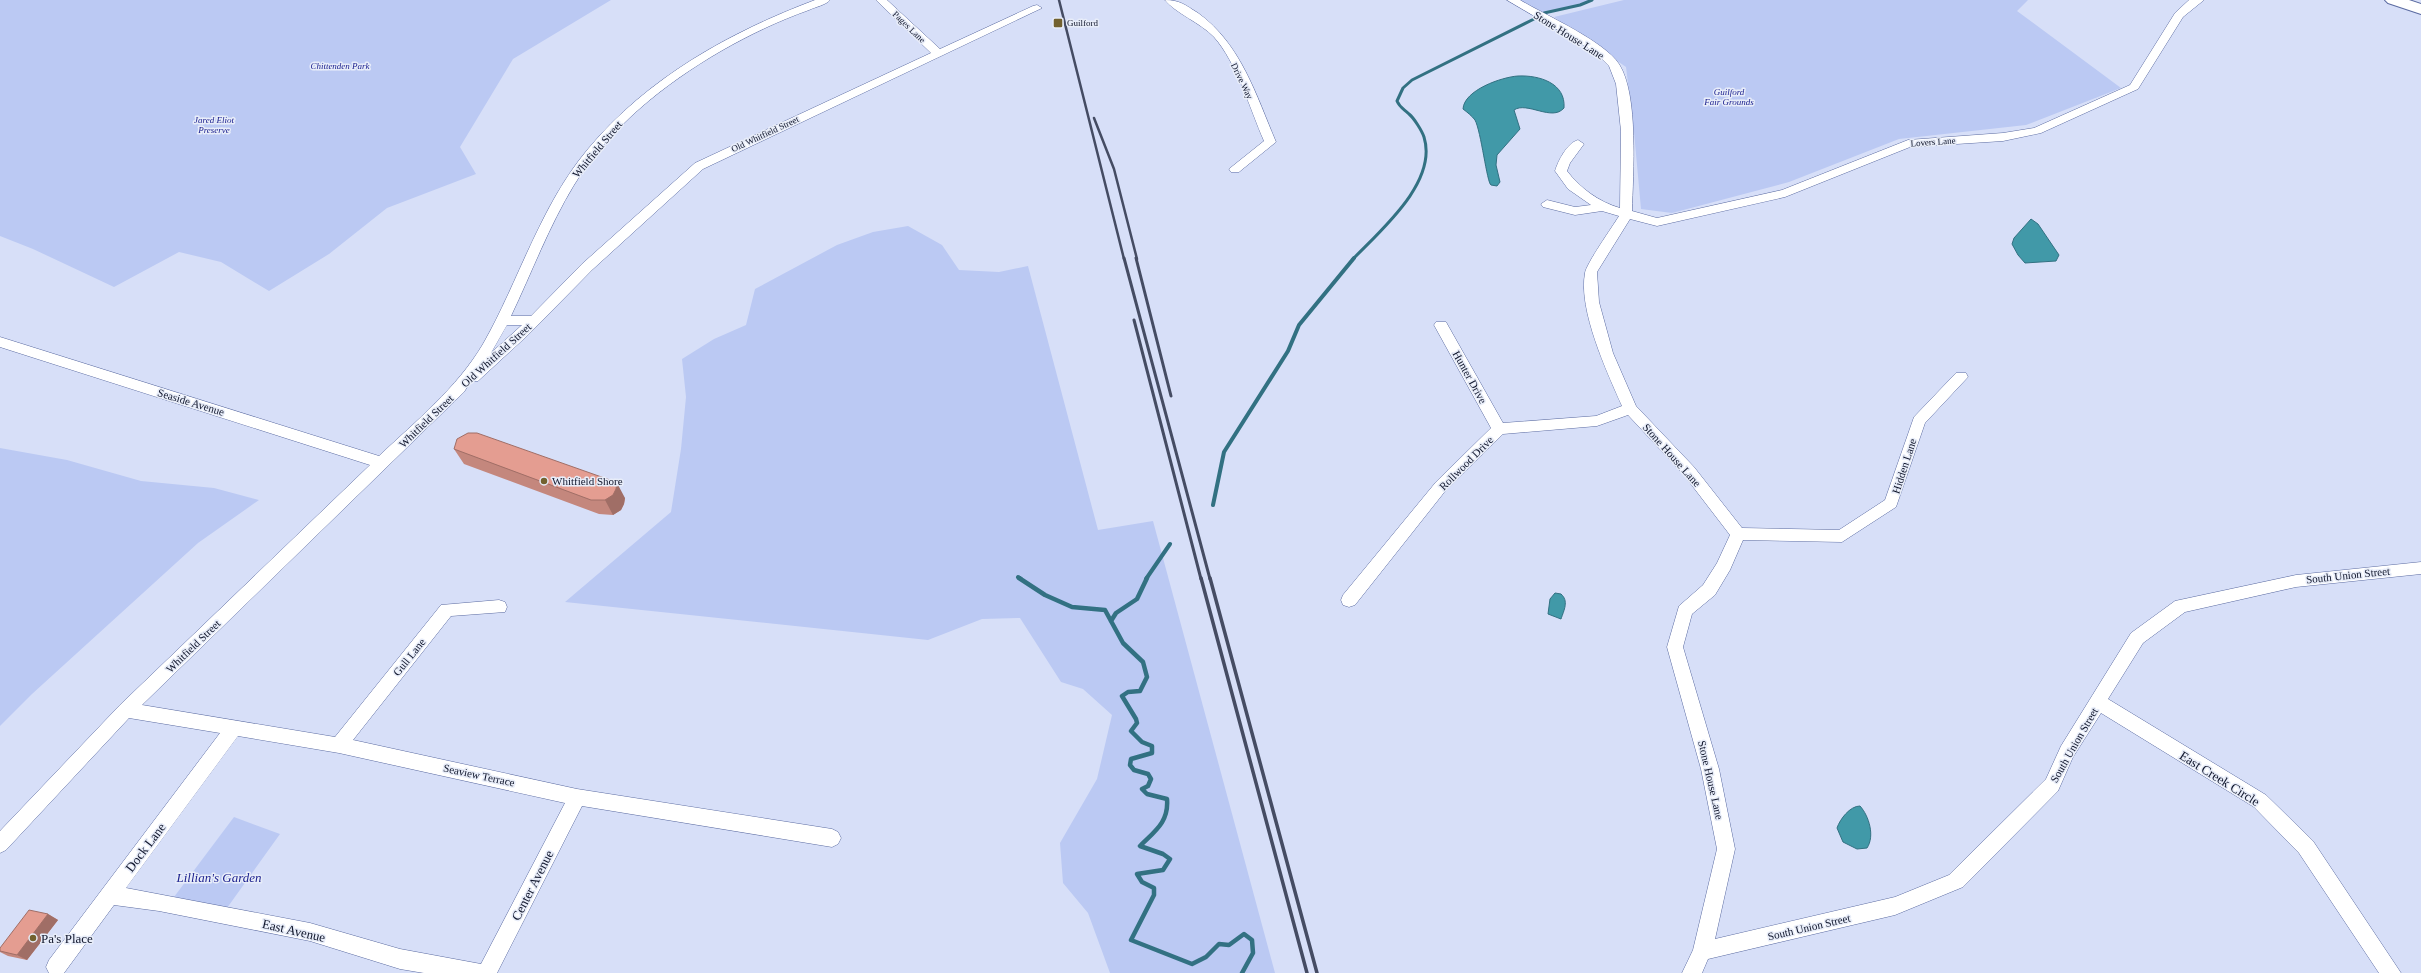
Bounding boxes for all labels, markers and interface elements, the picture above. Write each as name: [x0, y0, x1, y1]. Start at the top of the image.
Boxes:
street label: Pages Lane: [891, 9, 927, 45]
street label: Stone House Lane: [1532, 9, 1606, 62]
marker: Guilford: [1052, 17, 1064, 29]
place label: Guilford: [1067, 18, 1098, 28]
park label: Chittenden Park: [310, 61, 371, 71]
street label: Drive Way: [1229, 61, 1255, 101]
park label: Guilford Fair Grounds: [1703, 87, 1754, 107]
street label: Old Whitfield Street: [730, 114, 801, 154]
park label: Jared Eliot Preserve: [194, 115, 234, 135]
street label: Whitfield Street: [570, 118, 624, 180]
street label: Lovers Lane: [1910, 135, 1956, 149]
street label: Old Whitfield Street: [459, 321, 533, 389]
street label: Hunter Drive: [1451, 349, 1489, 406]
street label: Seaside Avenue: [156, 386, 226, 418]
street label: Whitfield Street: [396, 392, 456, 450]
street label: Stone House Lane: [1641, 421, 1704, 489]
street label: Rollwood Drive: [1437, 434, 1495, 492]
street label: Hidden Lane: [1889, 437, 1919, 495]
place label: Whitfield Shore: [552, 475, 623, 487]
marker: Whitfield Shore: [539, 476, 549, 486]
street label: South Union Street: [2305, 565, 2391, 585]
street label: Whitfield Street: [163, 617, 223, 675]
street label: Gull Lane: [390, 636, 428, 678]
street label: South Union Street: [2048, 705, 2100, 785]
street label: Stone House Lane: [1696, 739, 1726, 821]
street label: East Creek Circle: [2177, 748, 2263, 809]
street label: Seaview Terrace: [442, 762, 516, 788]
street label: Dock Lane: [122, 820, 169, 875]
street label: Center Avenue: [508, 847, 557, 923]
park label: Lillian's Garden: [175, 870, 262, 885]
street label: South Union Street: [1767, 912, 1851, 942]
street label: East Avenue: [261, 916, 327, 945]
place label: Pa's Place: [41, 931, 93, 946]
marker: Pa's Place: [28, 933, 38, 943]

